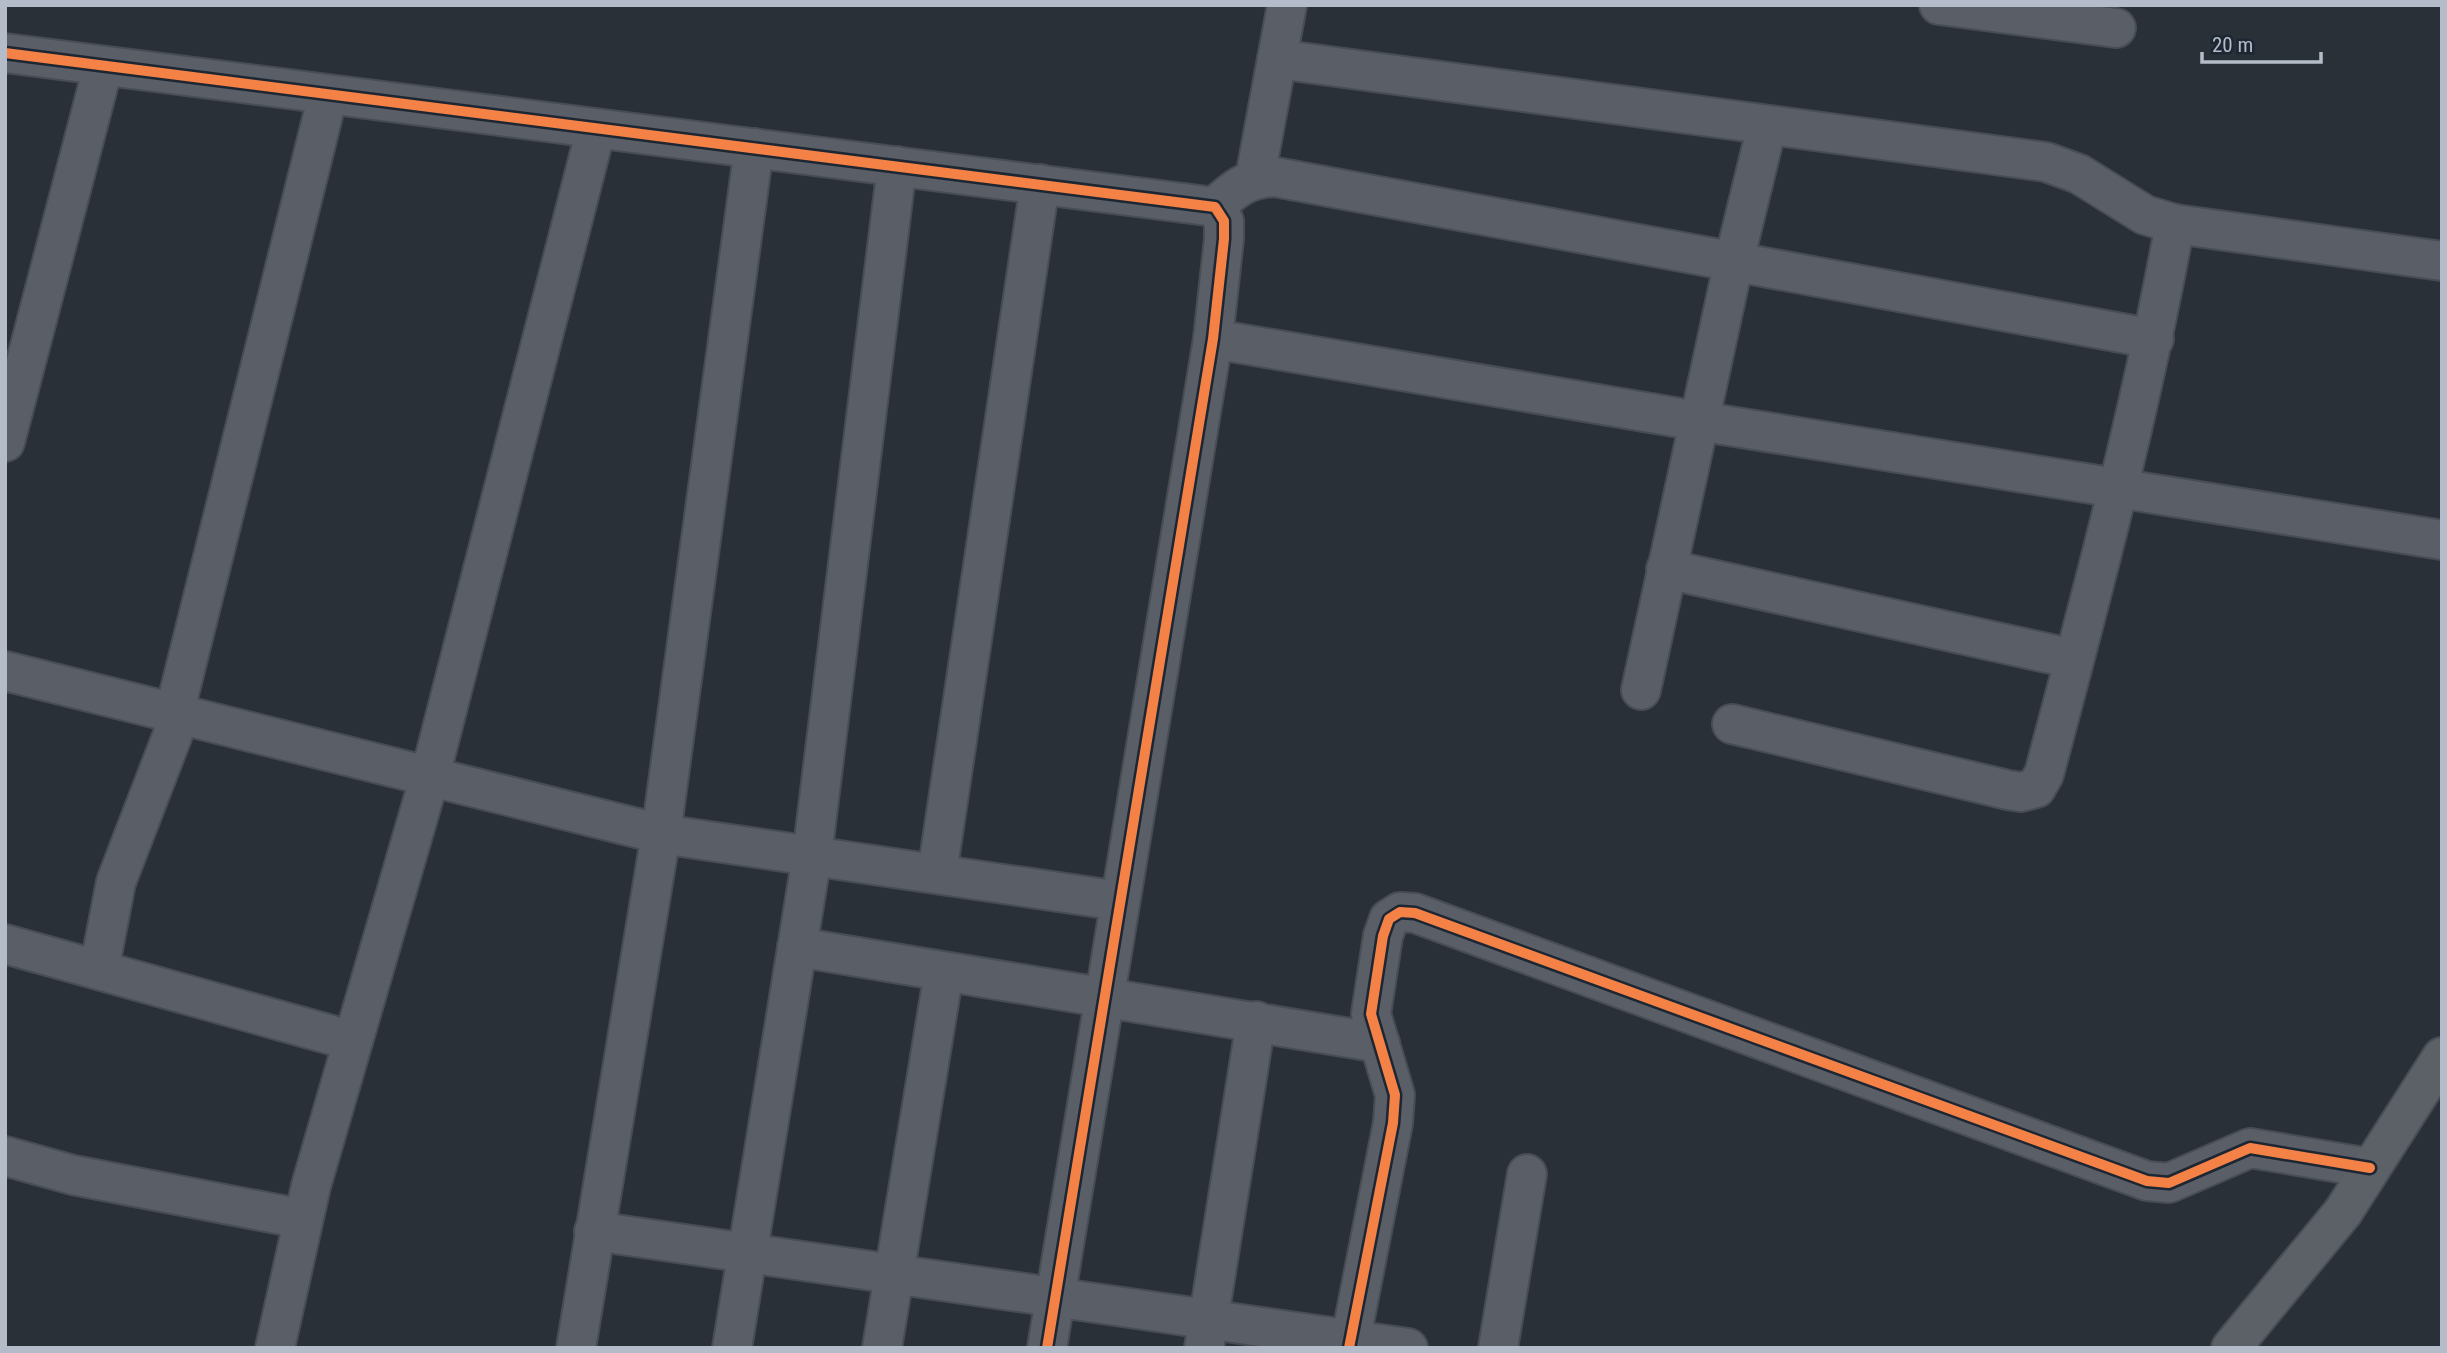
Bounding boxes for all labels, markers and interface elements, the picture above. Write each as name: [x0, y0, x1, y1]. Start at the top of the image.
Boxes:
scale bar: [2202, 21, 2321, 65]
text: 20 m: [2212, 33, 2253, 57]

